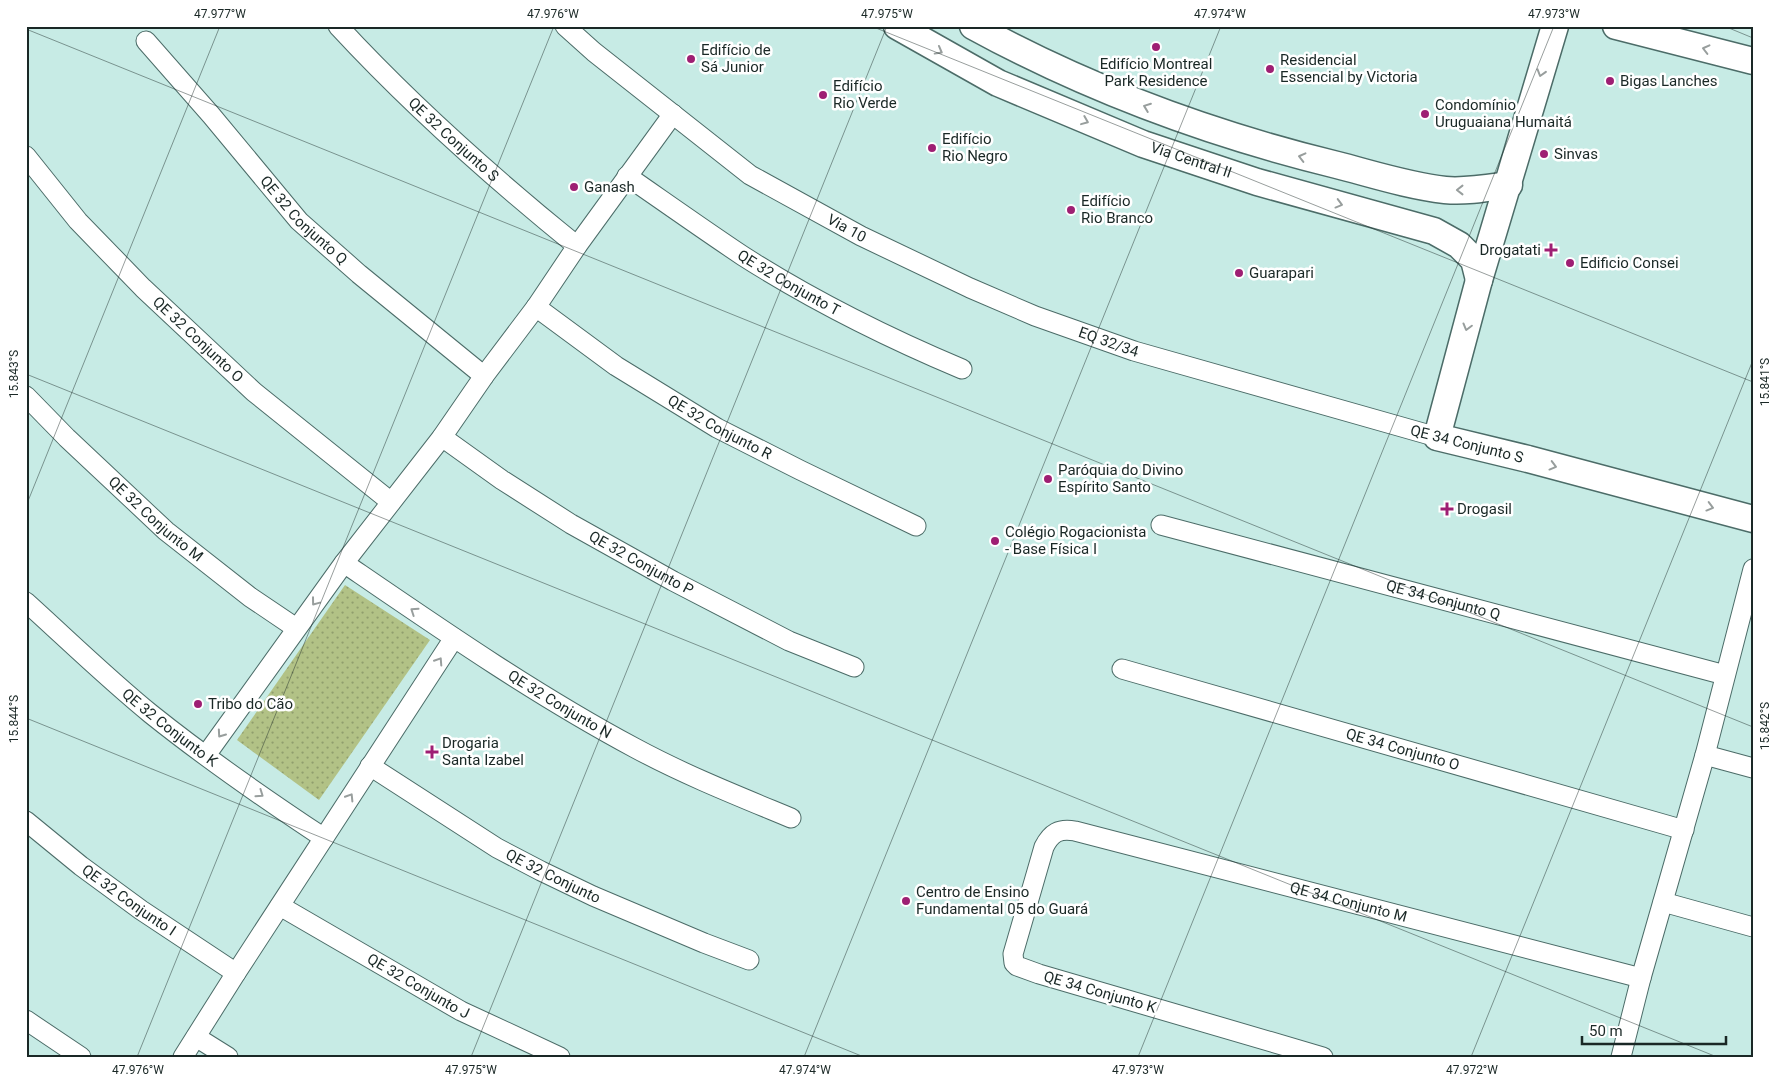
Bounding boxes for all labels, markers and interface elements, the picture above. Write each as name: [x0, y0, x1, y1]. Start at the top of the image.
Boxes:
text: 47.977°W: [194, 7, 246, 21]
text: 47.976°W: [527, 7, 579, 21]
text: 47.975°W: [861, 7, 913, 21]
text: 47.974°W: [1194, 7, 1246, 21]
text: 47.973°W: [1528, 7, 1580, 21]
place label: Edifício de Sá Junior: [701, 41, 771, 76]
marker: Edifício Montreal Park Residence: [1150, 41, 1162, 53]
one-way arrow: [934, 44, 943, 54]
one-way arrow: [1701, 44, 1710, 55]
place label: Residencial Essencial by Victoria: [1280, 51, 1418, 86]
marker: Edifício de Sá Junior: [685, 53, 697, 65]
place label: Edifício Montreal Park Residence: [1100, 55, 1212, 90]
marker: Residencial Essencial by Victoria: [1264, 63, 1276, 75]
one-way arrow: [1537, 68, 1547, 77]
place label: Bigas Lanches: [1620, 72, 1717, 90]
marker: Bigas Lanches: [1604, 75, 1616, 87]
place label: Edifício Rio Verde: [833, 77, 897, 112]
marker: Edifício Rio Verde: [817, 89, 829, 101]
street label: QE 32 Conjunto S: [405, 94, 502, 185]
place label: Condomínio Uruguaiana Humaitá: [1435, 96, 1572, 131]
one-way arrow: [1143, 103, 1152, 113]
marker: Condomínio Uruguaiana Humaitá: [1419, 108, 1431, 120]
one-way arrow: [1080, 115, 1089, 125]
place label: Edifício Rio Negro: [942, 130, 1008, 165]
street label: Via Central II: [1148, 138, 1234, 182]
marker: Edifício Rio Negro: [926, 142, 938, 154]
place label: Sinvas: [1554, 145, 1598, 163]
marker: Sinvas: [1538, 148, 1550, 160]
one-way arrow: [1297, 152, 1306, 163]
street label: QE 32 Conjunto Q: [256, 172, 351, 268]
place label: Ganash: [584, 178, 635, 196]
marker: Ganash: [568, 181, 580, 193]
one-way arrow: [1456, 185, 1464, 195]
place label: Edifício Rio Branco: [1081, 192, 1153, 227]
one-way arrow: [1335, 198, 1344, 209]
marker: Edifício Rio Branco: [1065, 204, 1077, 216]
street label: Via 10: [824, 210, 869, 246]
place label: Drogatati: [1479, 241, 1541, 259]
marker: Drogatati: [1545, 244, 1557, 256]
street label: QE 32 Conjunto T: [734, 246, 843, 319]
place label: Edificio Consei: [1580, 254, 1679, 272]
marker: Edificio Consei: [1564, 257, 1576, 269]
place label: Guarapari: [1249, 264, 1314, 282]
marker: Guarapari: [1233, 267, 1245, 279]
street label: QE 32 Conjunto O: [149, 293, 247, 386]
street label: EQ 32/34: [1076, 323, 1141, 361]
one-way arrow: [1462, 323, 1472, 331]
text: 15.843°S: [7, 350, 21, 398]
text: 15.841°S: [1758, 358, 1772, 406]
street label: QE 32 Conjunto R: [665, 391, 775, 463]
street label: QE 34 Conjunto S: [1409, 421, 1525, 467]
one-way arrow: [1548, 460, 1557, 471]
place label: Paróquia do Divino Espírito Santo: [1058, 461, 1183, 496]
street label: QE 32 Conjunto M: [105, 473, 207, 566]
marker: Paróquia do Divino Espírito Santo: [1042, 473, 1054, 485]
place label: Drogasil: [1457, 500, 1512, 518]
one-way arrow: [1705, 502, 1713, 512]
marker: Drogasil: [1441, 503, 1453, 515]
place label: Colégio Rogacionista - Base Física I: [1005, 523, 1146, 558]
street label: QE 32 Conjunto P: [586, 527, 696, 599]
marker: Colégio Rogacionista - Base Física I: [989, 535, 1001, 547]
street label: QE 34 Conjunto Q: [1384, 576, 1502, 624]
one-way arrow: [312, 596, 321, 606]
one-way arrow: [410, 608, 419, 617]
one-way arrow: [433, 657, 442, 666]
street label: QE 32 Conjunto N: [505, 666, 615, 742]
street label: QE 32 Conjunto K: [118, 685, 222, 771]
text: 15.844°S: [7, 695, 21, 743]
place label: Tribo do Cão: [208, 695, 293, 713]
marker: Tribo do Cão: [192, 698, 204, 710]
text: 15.842°S: [1758, 702, 1772, 750]
street label: QE 34 Conjunto O: [1344, 725, 1462, 774]
one-way arrow: [218, 728, 227, 738]
place label: Drogaria Santa Izabel: [442, 734, 524, 769]
marker: Drogaria Santa Izabel: [426, 746, 438, 758]
one-way arrow: [254, 788, 263, 796]
one-way arrow: [344, 793, 354, 802]
street label: QE 32 Conjunto: [503, 845, 603, 907]
street label: QE 32 Conjunto I: [78, 861, 179, 940]
street label: QE 34 Conjunto M: [1288, 878, 1409, 926]
place label: Centro de Ensino Fundamental 05 do Guará: [916, 883, 1088, 918]
marker: Centro de Ensino Fundamental 05 do Guará: [900, 895, 912, 907]
street label: QE 32 Conjunto J: [364, 950, 472, 1023]
street label: QE 34 Conjunto K: [1042, 967, 1159, 1017]
scale bar: [1582, 1013, 1725, 1045]
text: 50 m: [1589, 1022, 1623, 1040]
text: 47.976°W: [112, 1063, 164, 1077]
text: 47.975°W: [445, 1063, 497, 1077]
text: 47.974°W: [779, 1063, 831, 1077]
text: 47.973°W: [1112, 1063, 1164, 1077]
text: 47.972°W: [1446, 1063, 1498, 1077]

